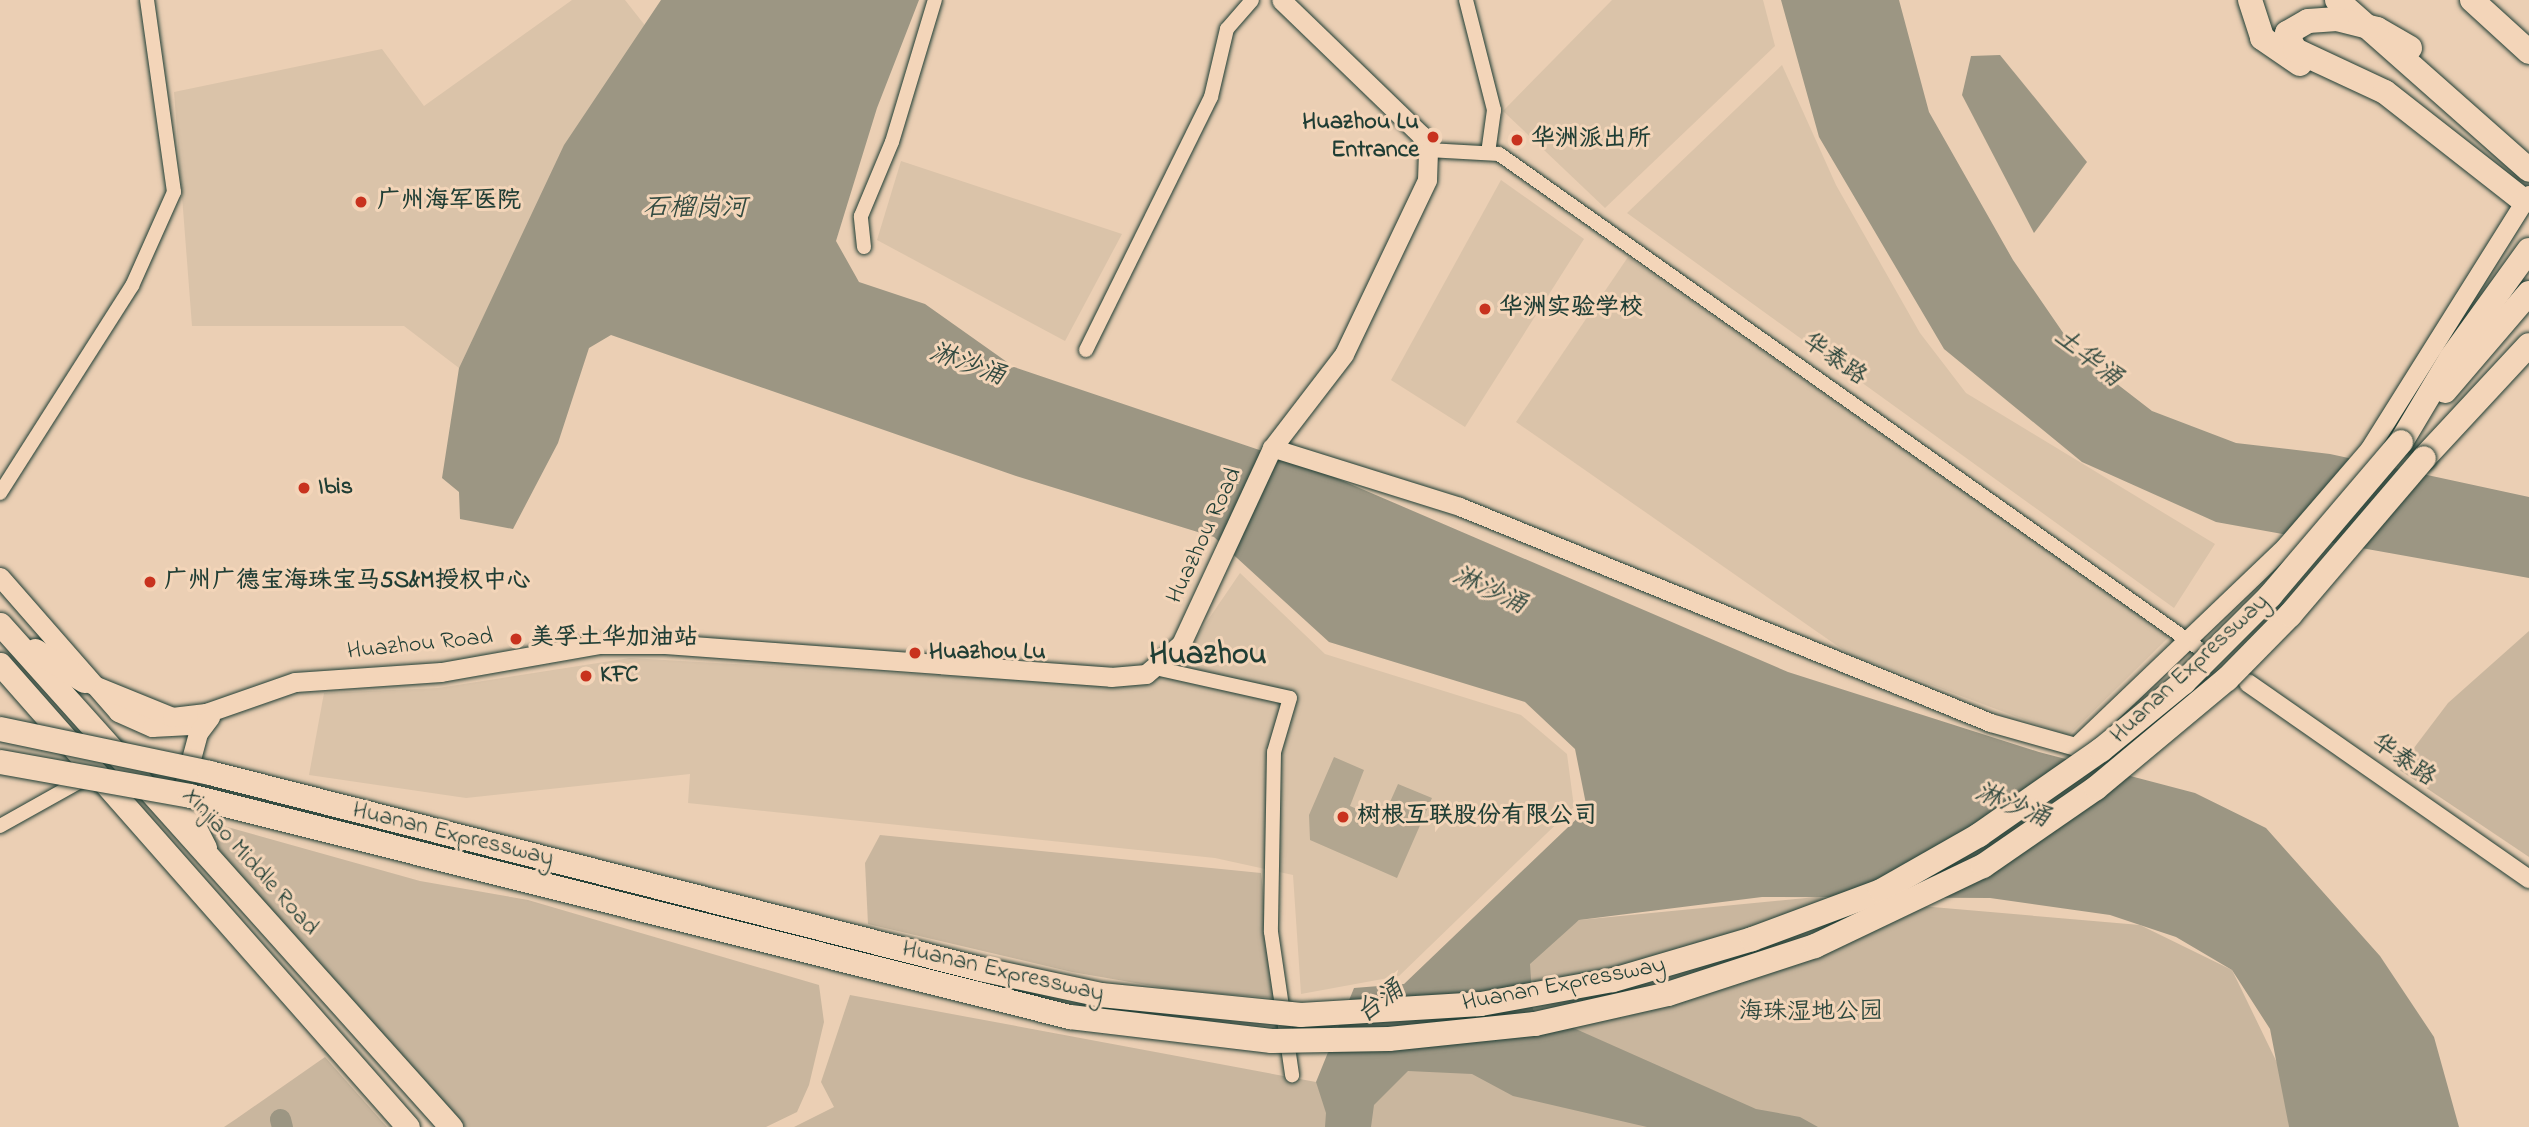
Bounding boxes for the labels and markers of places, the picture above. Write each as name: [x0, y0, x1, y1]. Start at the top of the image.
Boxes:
place label: Huazhou Lu Entrance: [1302, 109, 1419, 165]
place label: 华洲派出所: [1531, 126, 1651, 154]
marker: Huazhou Lu Entrance: [1425, 129, 1441, 145]
marker: 华洲派出所: [1509, 132, 1525, 148]
place label: 广州海军医院: [377, 188, 521, 216]
marker: 广州海军医院: [351, 192, 371, 212]
place label: 华洲实验学校: [1499, 295, 1643, 323]
marker: 华洲实验学校: [1477, 301, 1493, 317]
place label: Ibis: [318, 474, 353, 502]
marker: Ibis: [296, 480, 312, 496]
place label: 广州广德宝海珠宝马5S&M授权中心: [164, 568, 531, 596]
marker: 广州广德宝海珠宝马5S&M授权中心: [142, 574, 158, 590]
place label: 美孚土华加油站: [530, 625, 698, 653]
marker: 美孚土华加油站: [508, 631, 524, 647]
place label: Huazhou Lu: [929, 639, 1046, 667]
marker: Huazhou Lu: [907, 645, 923, 661]
place label: KFC: [600, 662, 638, 690]
marker: KFC: [578, 668, 594, 684]
place label: 树根互联股份有限公司: [1357, 803, 1597, 831]
marker: 树根互联股份有限公司: [1335, 809, 1351, 825]

